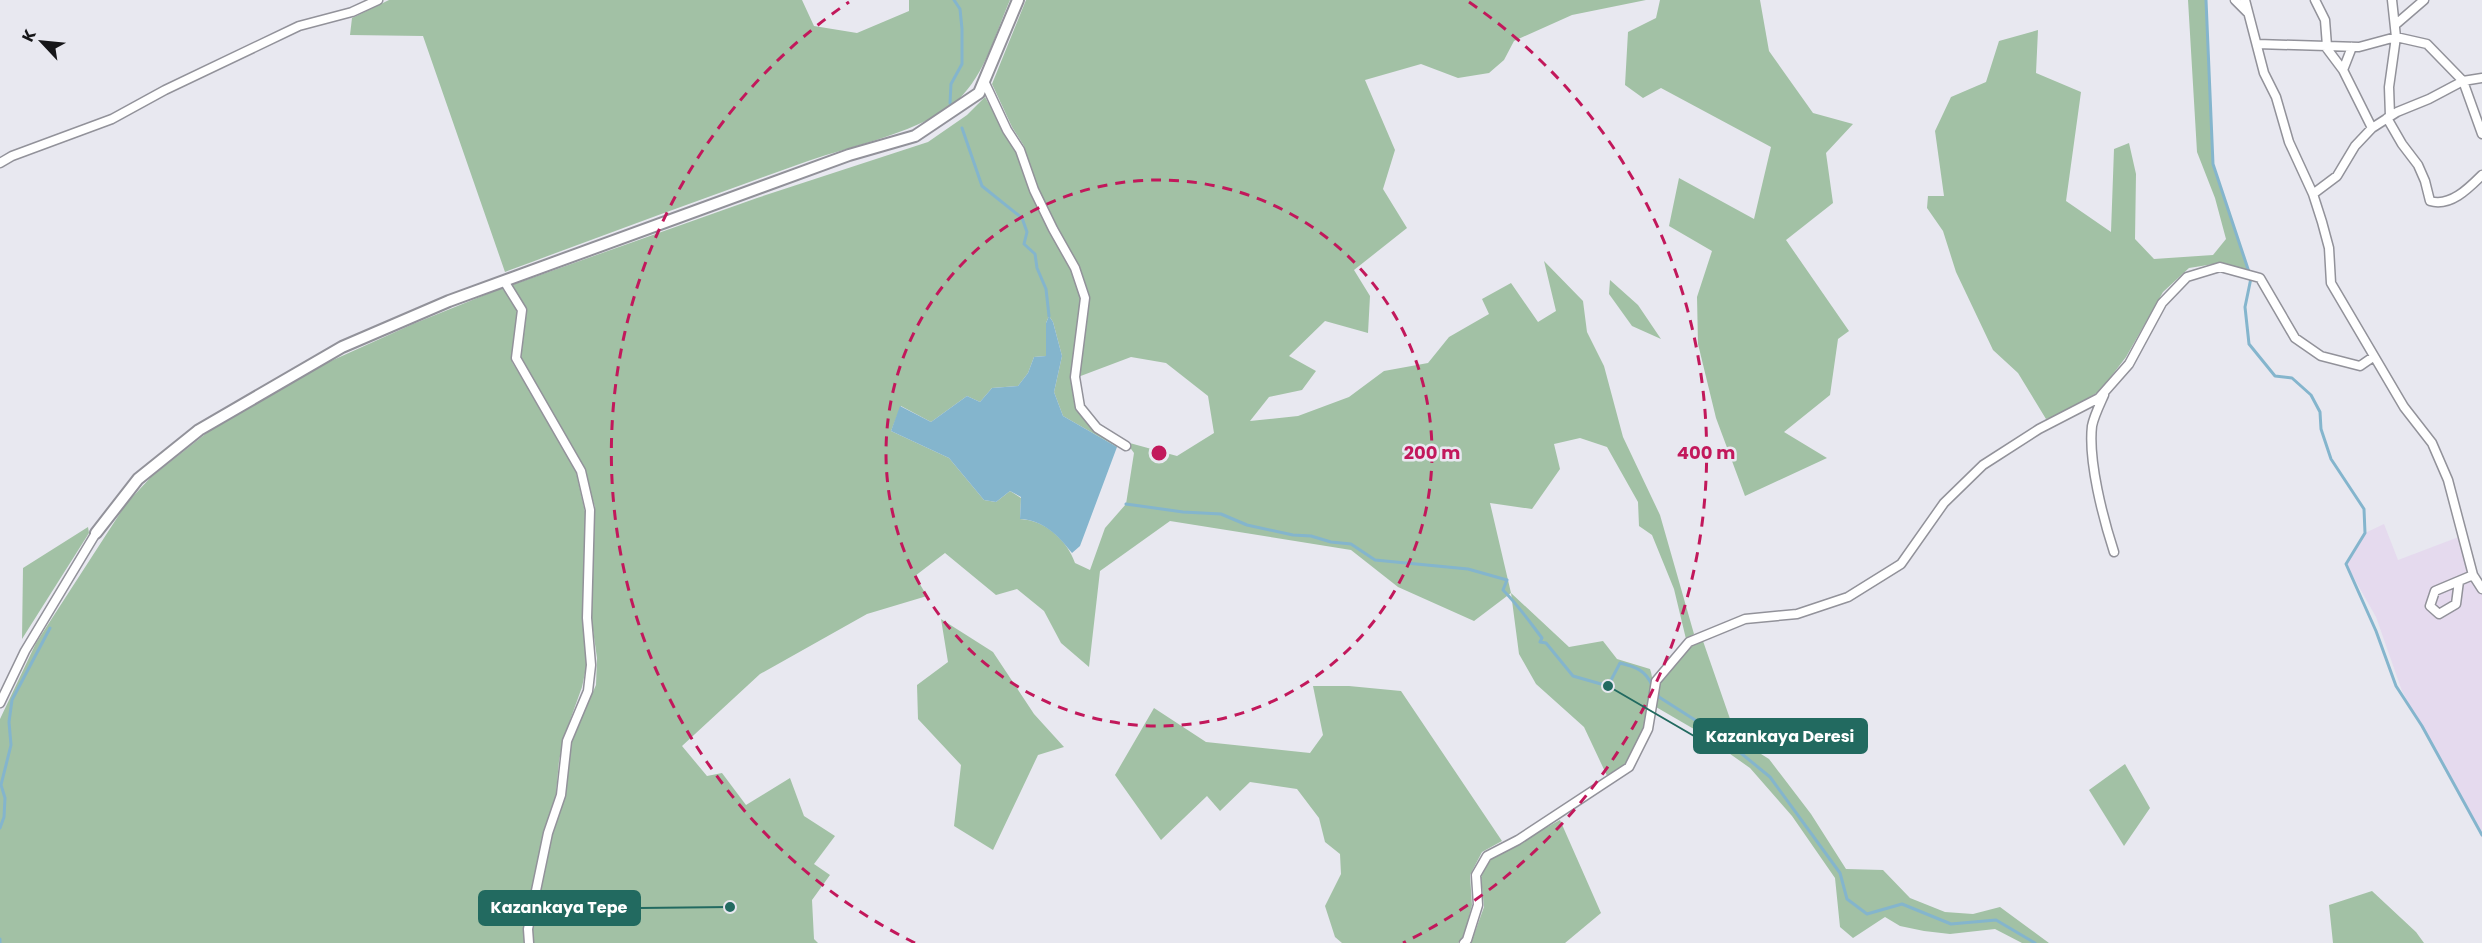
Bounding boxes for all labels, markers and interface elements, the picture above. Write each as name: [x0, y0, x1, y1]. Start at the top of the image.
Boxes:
north arrow: [12, 12, 72, 72]
text: K: [16, 26, 42, 46]
text: 200 m: [1404, 440, 1460, 465]
text: 400 m: [1677, 440, 1735, 465]
centre of rings: [1149, 443, 1169, 463]
callout: Kazankaya Deresi: [1694, 719, 1867, 753]
text: Kazankaya Deresi: [1706, 725, 1854, 748]
callout: Kazankaya Tepe: [479, 891, 640, 925]
text: Kazankaya Tepe: [491, 896, 628, 919]

